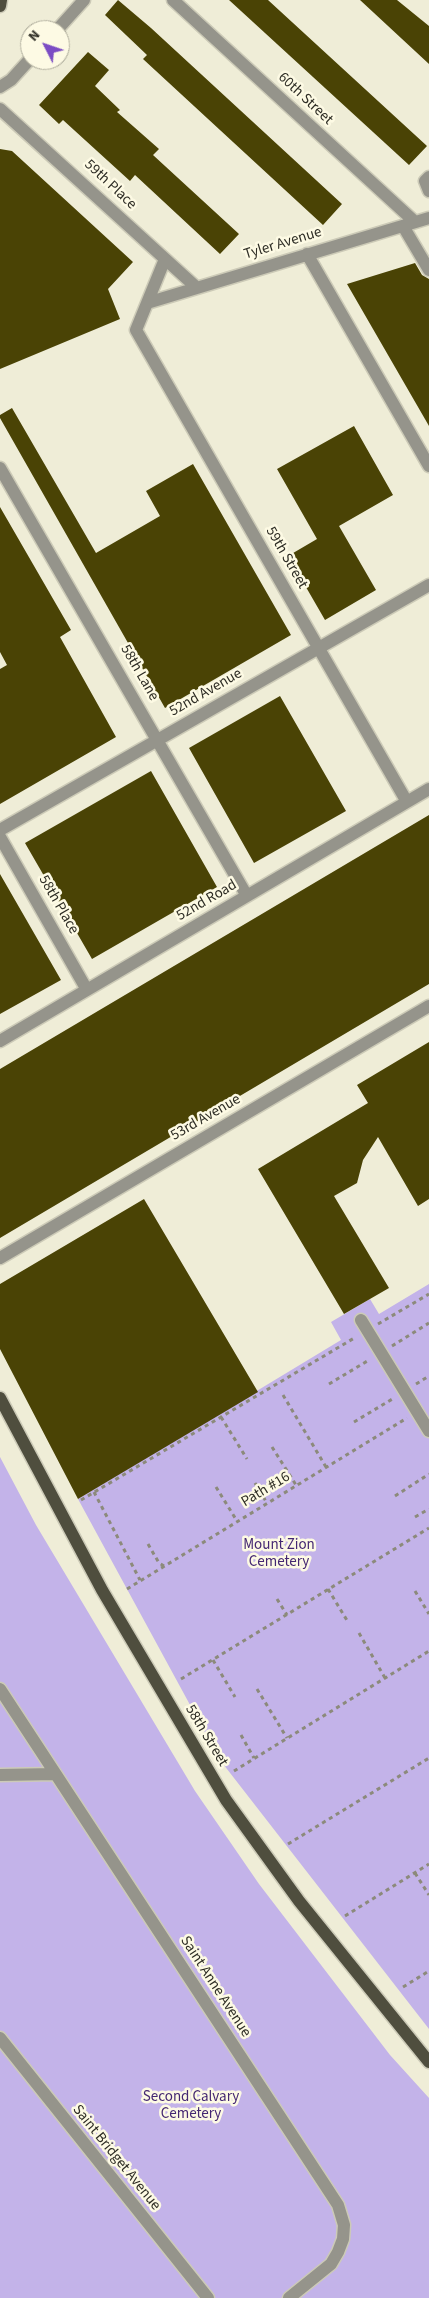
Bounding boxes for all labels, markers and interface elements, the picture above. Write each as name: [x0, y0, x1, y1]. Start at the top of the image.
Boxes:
north arrow: [20, 20, 70, 70]
text: N: [24, 26, 45, 46]
street label: 60th Street: [274, 69, 336, 129]
street label: 59th Place: [80, 156, 140, 214]
street label: Tyler Avenue: [242, 224, 324, 264]
street label: 59th Street: [261, 524, 311, 592]
street label: 58th Lane: [116, 642, 162, 704]
street label: 52nd Avenue: [167, 665, 245, 721]
street label: 58th Place: [34, 872, 82, 938]
street label: 52nd Road: [174, 877, 240, 925]
street label: 53rd Avenue: [168, 1091, 244, 1145]
street label: Path #16: [238, 1468, 294, 1512]
park label: Mount Zion Cemetery: [243, 1537, 315, 1572]
street label: 58th Street: [181, 1702, 231, 1770]
street label: Saint Anne Avenue: [176, 1933, 254, 2041]
park label: Second Calvary Cemetery: [143, 2089, 239, 2124]
street label: Saint Bridget Avenue: [68, 2102, 164, 2214]

